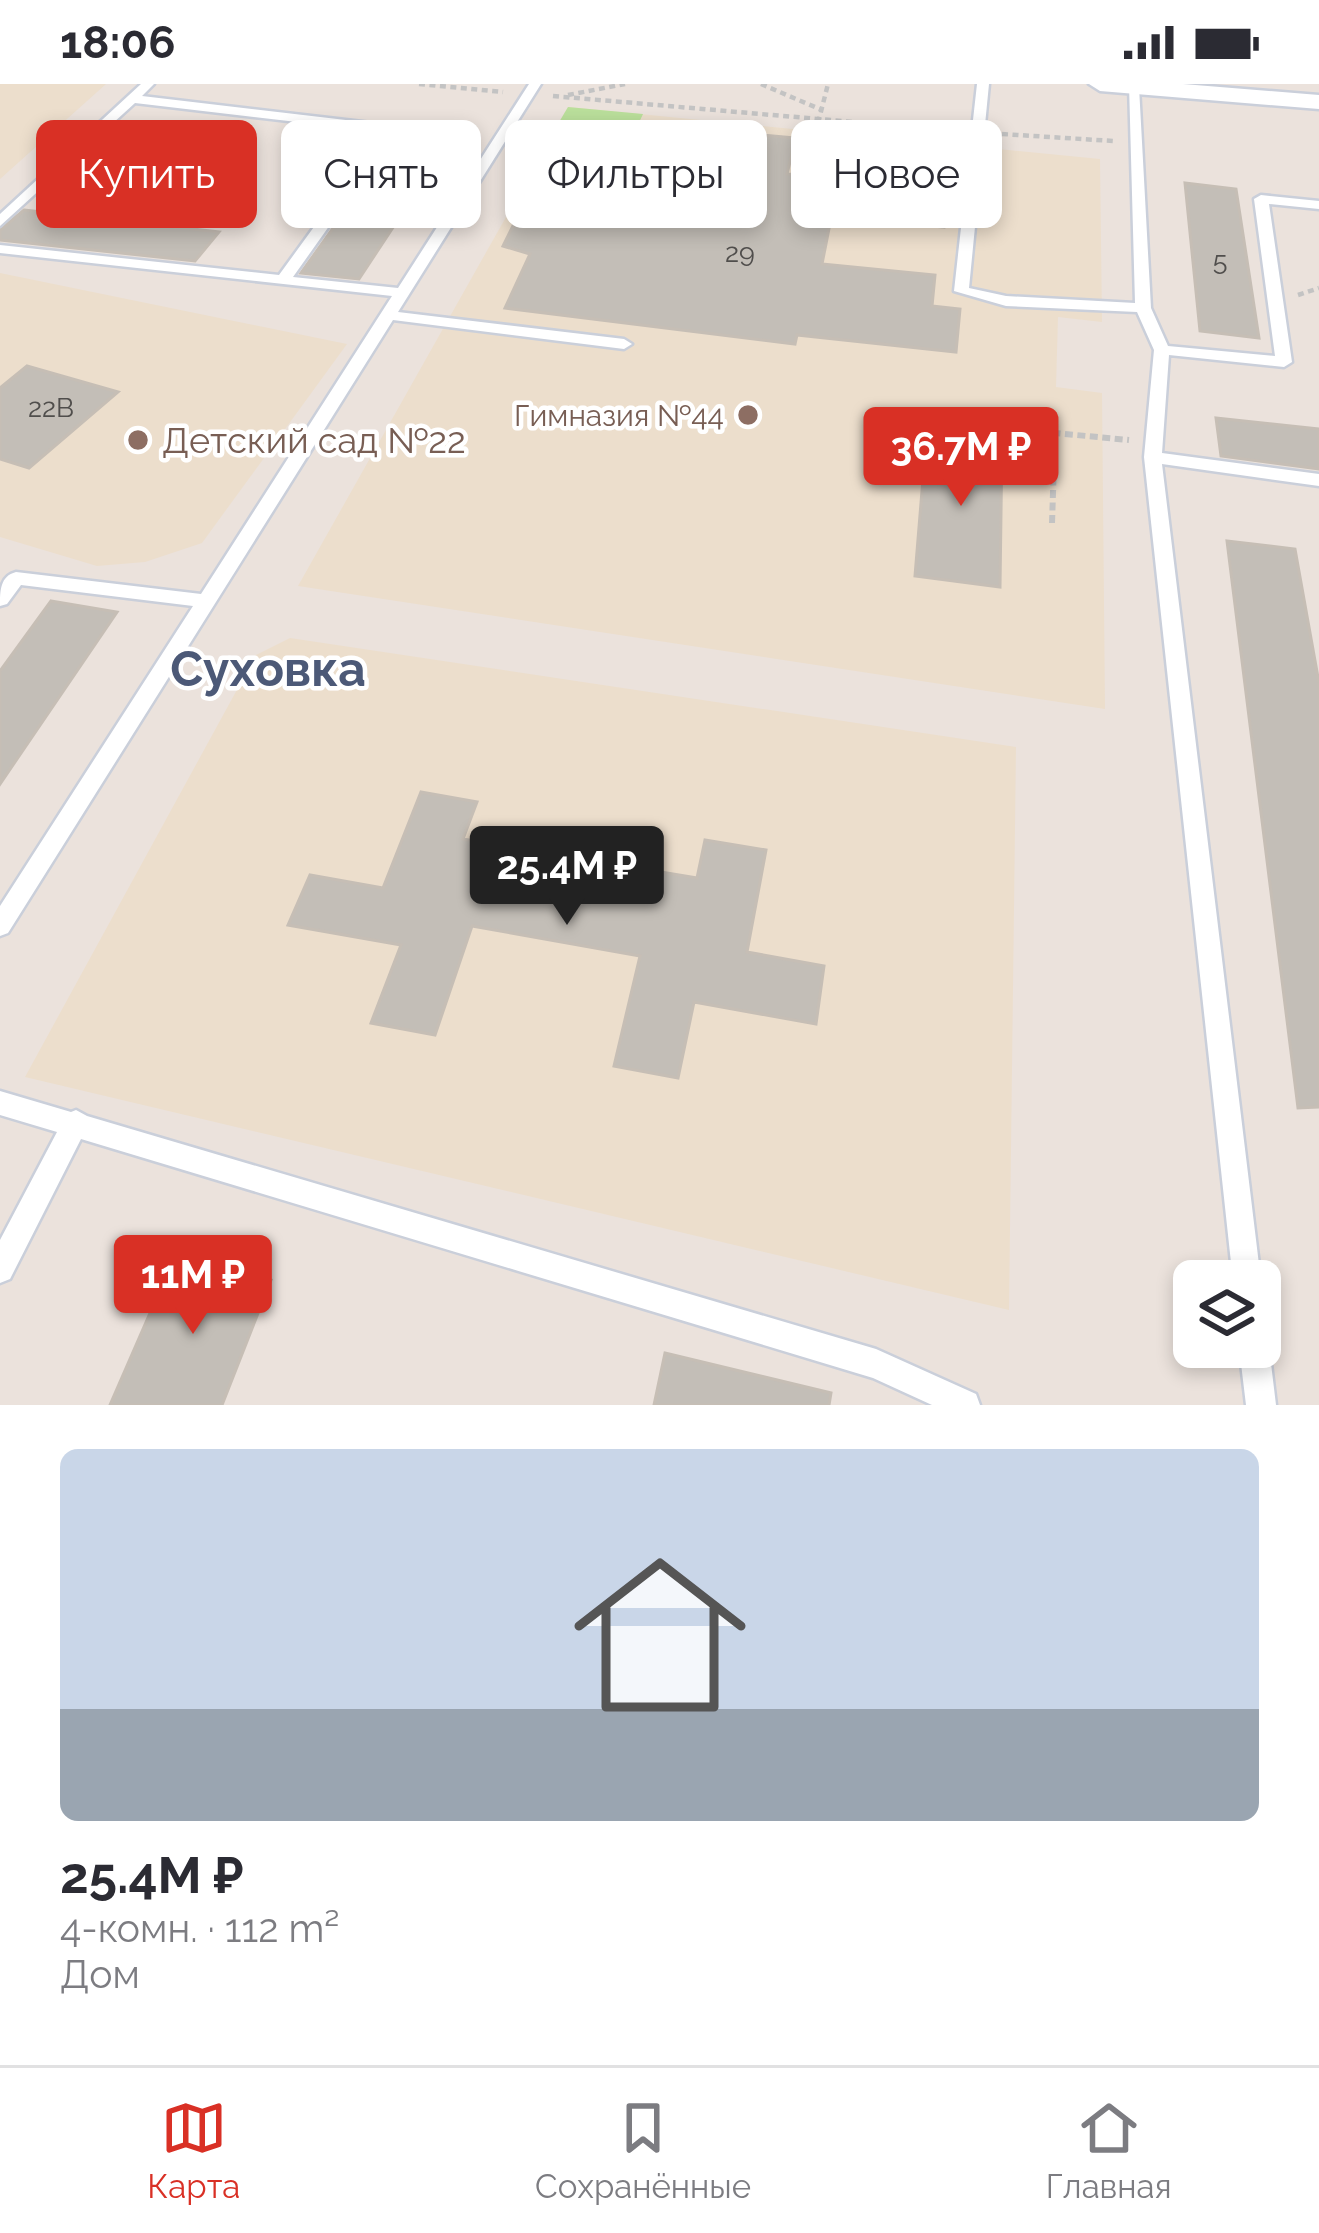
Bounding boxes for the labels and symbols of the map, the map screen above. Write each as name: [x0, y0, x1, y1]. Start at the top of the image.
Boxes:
house number: 29: [725, 237, 755, 268]
house number: 5: [1213, 245, 1227, 276]
house number: 22В: [28, 392, 74, 423]
place label: Гимназия №44: [514, 398, 724, 433]
marker: Гимназия №44: [735, 402, 761, 428]
pin: 36.7M ₽: [850, 407, 1072, 509]
place label: Детский сад №22: [162, 419, 466, 461]
marker: Детский сад №22: [125, 427, 151, 453]
district label: Суховка: [170, 641, 366, 697]
pin: 25.4M ₽: [456, 826, 678, 928]
pin: 11M ₽: [109, 1235, 277, 1337]

